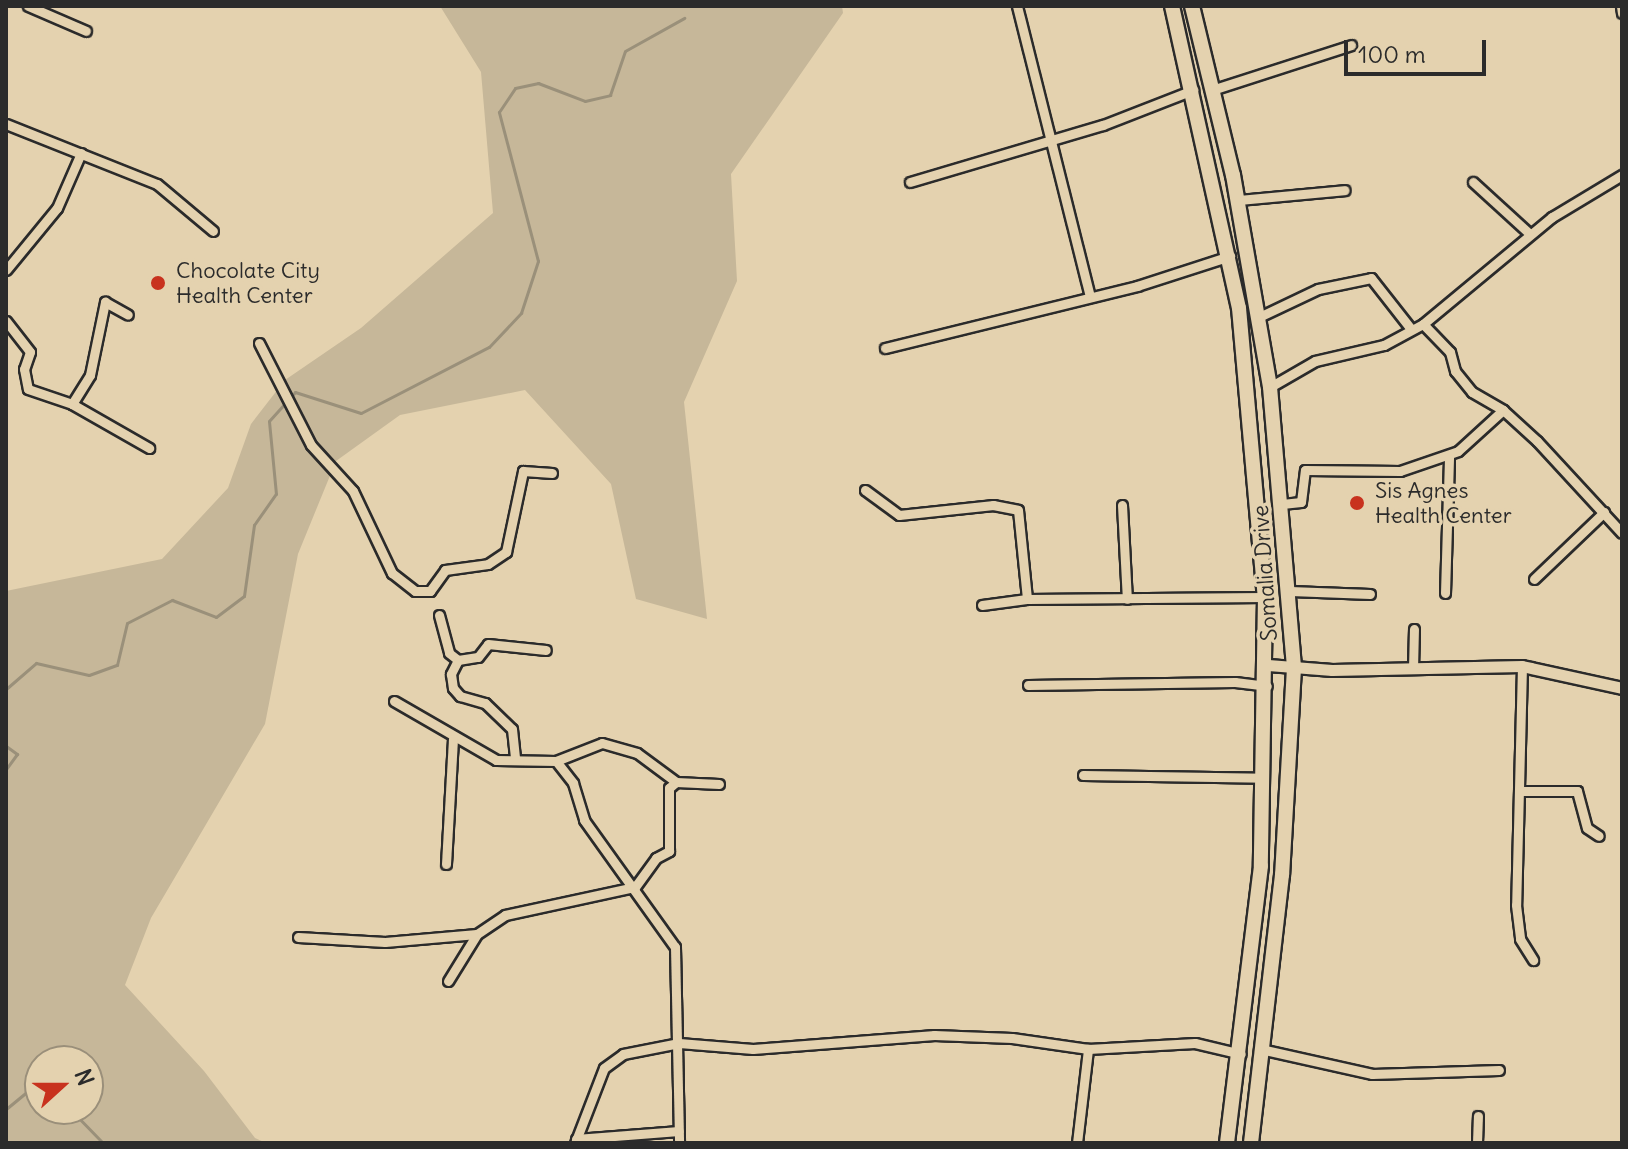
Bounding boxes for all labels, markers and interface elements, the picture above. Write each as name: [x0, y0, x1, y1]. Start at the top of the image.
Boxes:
scale bar: [1348, 24, 1490, 74]
text: 100 m: [1358, 39, 1426, 69]
place label: Chocolate City Health Center: [176, 257, 320, 308]
marker: Chocolate City Health Center: [147, 272, 169, 294]
place label: Sis Agnes Health Center: [1375, 477, 1512, 528]
marker: Sis Agnes Health Center: [1346, 492, 1368, 514]
street label: Somalia Drive: [1247, 504, 1283, 642]
north arrow: [24, 1045, 104, 1125]
text: N: [69, 1065, 100, 1089]

